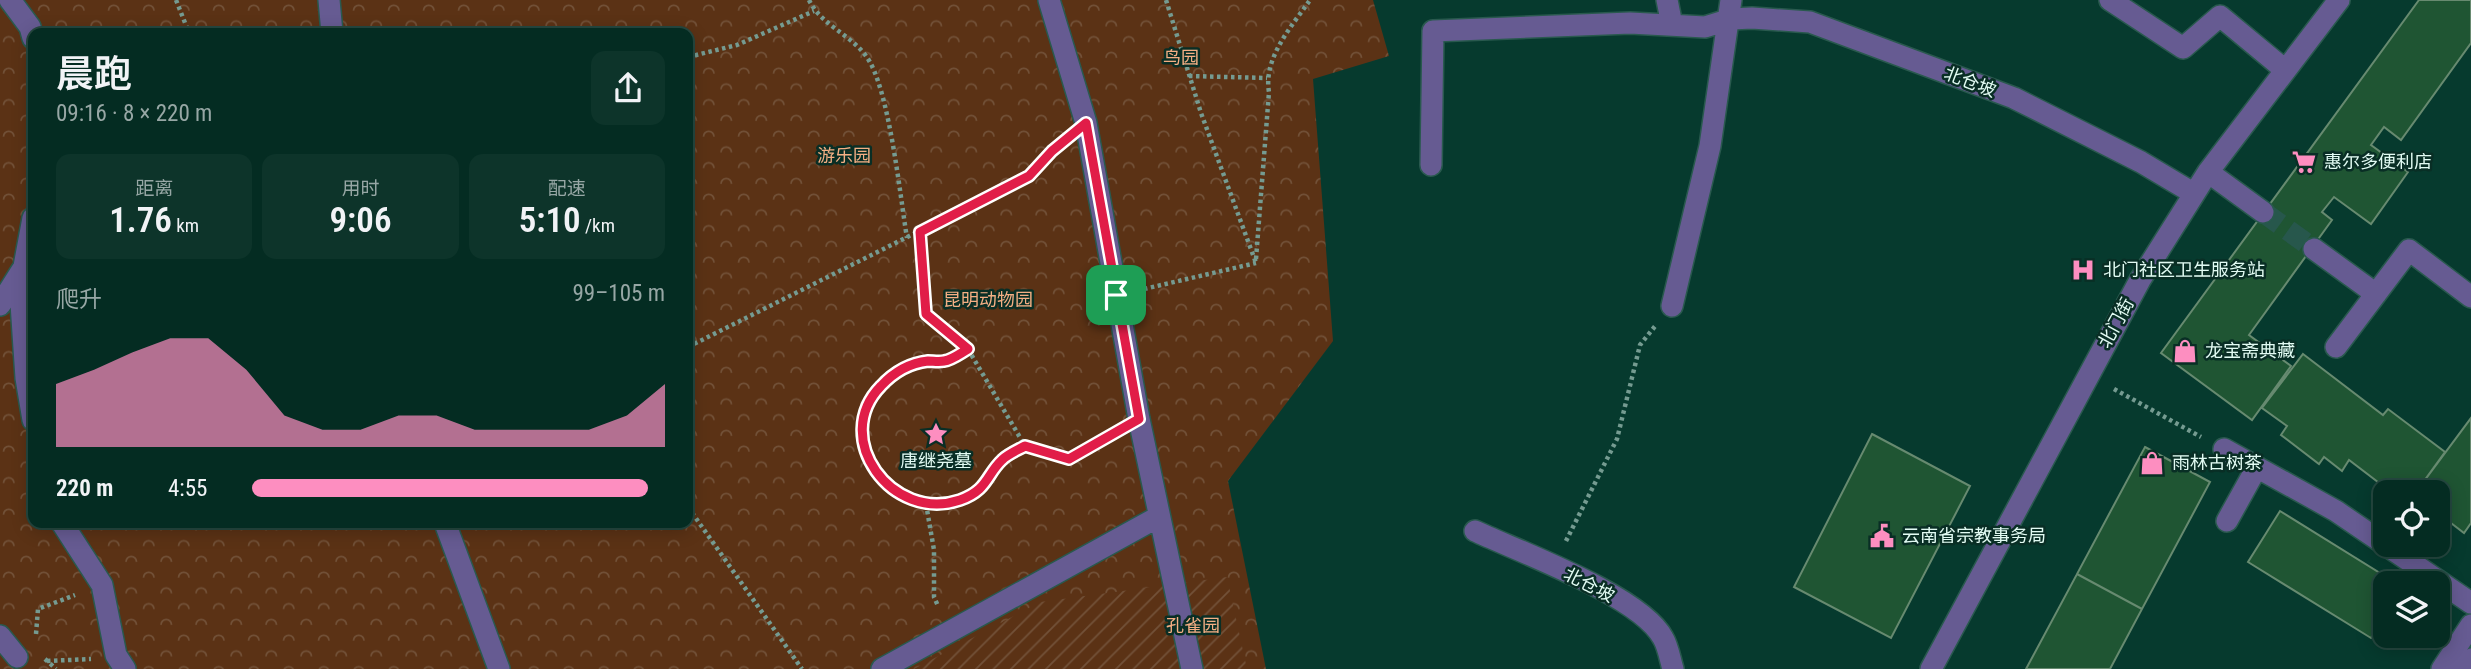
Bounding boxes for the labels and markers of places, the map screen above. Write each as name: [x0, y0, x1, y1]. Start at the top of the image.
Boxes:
supermarket icon: 惠尔多便利店: [2290, 148, 2318, 176]
place label: 惠尔多便利店: [2324, 151, 2432, 172]
hospital icon: 北门社区卫生服务站: [2069, 256, 2097, 284]
place label: 北门社区卫生服务站: [2103, 259, 2265, 280]
pin: [1086, 265, 1146, 325]
shop icon: 龙宝斋典藏: [2171, 337, 2199, 365]
place label: 龙宝斋典藏: [2205, 340, 2295, 361]
place icon: 唐继尧墓: [922, 420, 950, 448]
shop icon: 雨林古树茶: [2138, 449, 2166, 477]
place label: 唐继尧墓: [900, 450, 972, 471]
place label: 雨林古树茶: [2172, 452, 2262, 473]
public building icon: 云南省宗教事务局: [1868, 522, 1896, 550]
place label: 云南省宗教事务局: [1902, 525, 2046, 546]

